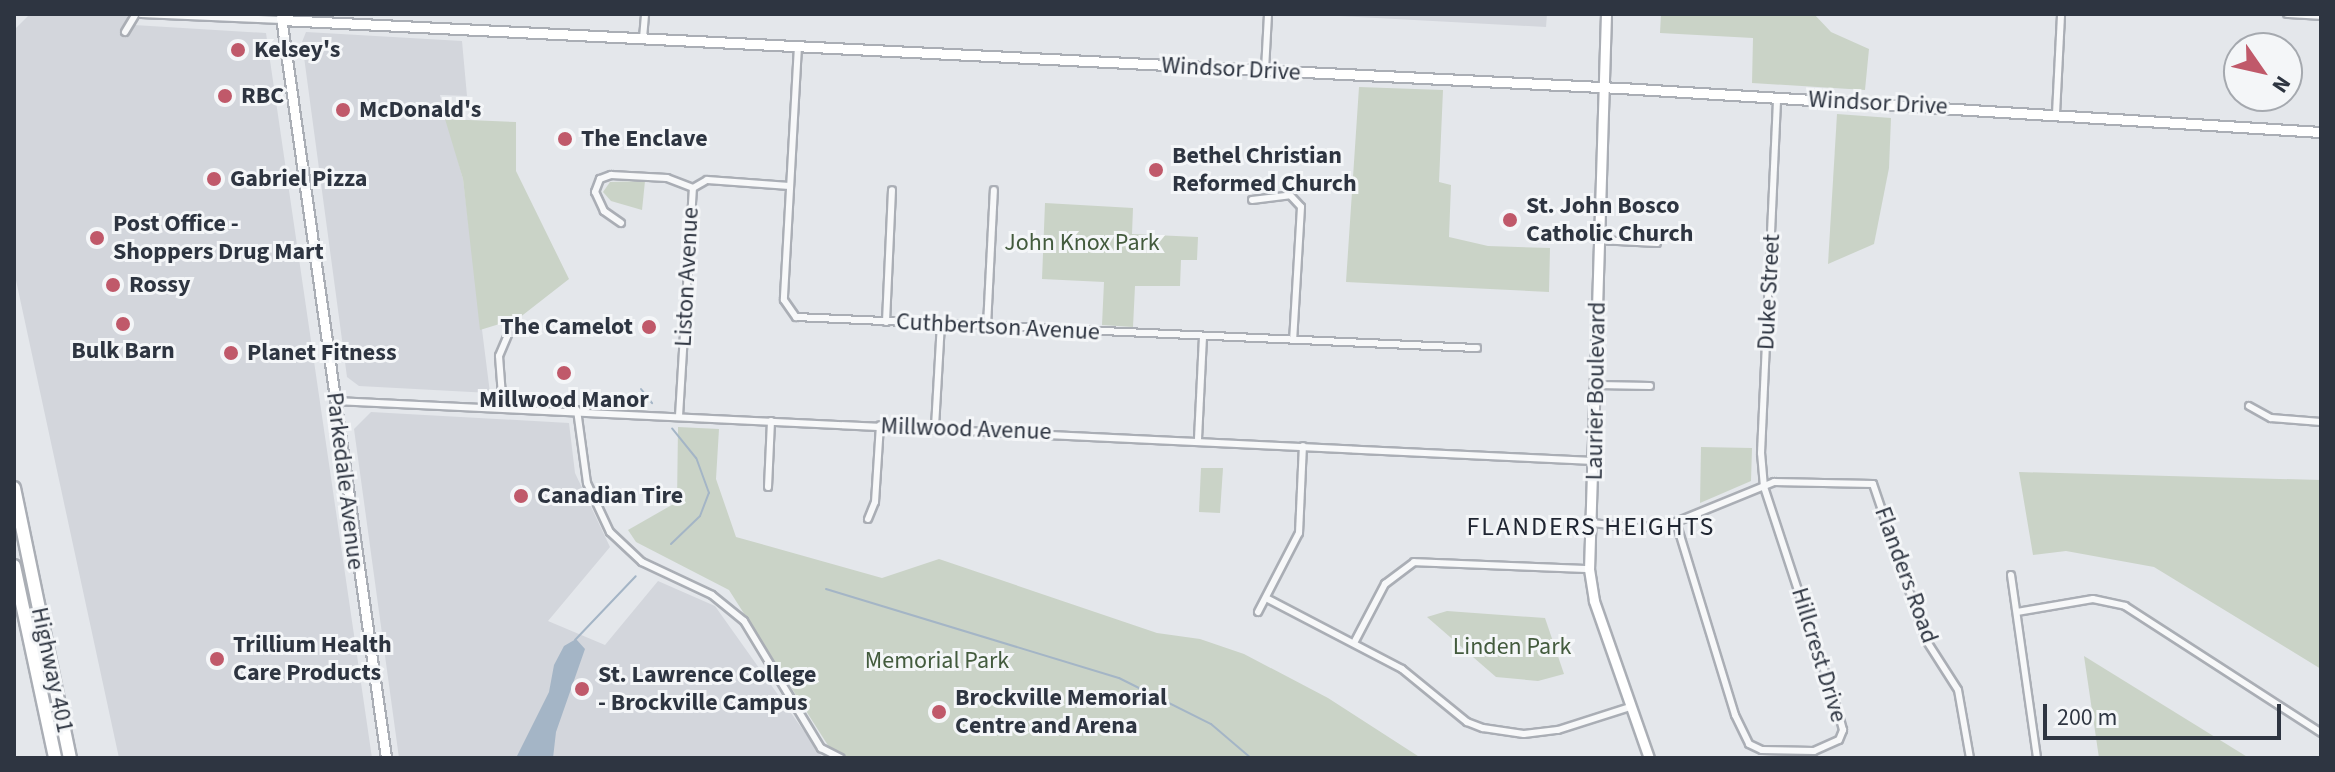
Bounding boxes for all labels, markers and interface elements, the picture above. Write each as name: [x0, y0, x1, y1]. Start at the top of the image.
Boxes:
north arrow: [2223, 32, 2303, 112]
place label: Kelsey's: [254, 36, 340, 64]
marker: Kelsey's: [229, 41, 247, 59]
street label: Windsor Drive: [1161, 51, 1301, 87]
text: N: [2264, 69, 2299, 99]
place label: RBC: [241, 82, 284, 110]
street label: Windsor Drive: [1808, 85, 1948, 121]
marker: RBC: [216, 87, 234, 105]
place label: McDonald's: [359, 96, 481, 124]
marker: McDonald's: [334, 101, 352, 119]
place label: The Enclave: [581, 125, 708, 153]
marker: The Enclave: [556, 130, 574, 148]
place label: Bethel Christian Reformed Church: [1172, 142, 1357, 198]
marker: Bethel Christian Reformed Church: [1147, 161, 1165, 179]
place label: Gabriel Pizza: [230, 165, 367, 193]
marker: Gabriel Pizza: [205, 170, 223, 188]
place label: St. John Bosco Catholic Church: [1526, 192, 1693, 248]
street label: Liston Avenue: [669, 206, 705, 348]
place label: Post Office - Shoppers Drug Mart: [113, 210, 324, 266]
marker: St. John Bosco Catholic Church: [1501, 211, 1519, 229]
marker: Post Office - Shoppers Drug Mart: [88, 229, 106, 247]
park label: John Knox Park: [1004, 229, 1160, 257]
street label: Duke Street: [1752, 233, 1786, 351]
place label: Rossy: [129, 271, 190, 299]
marker: Rossy: [104, 276, 122, 294]
street label: Laurier Boulevard: [1580, 301, 1612, 481]
street label: Cuthbertson Avenue: [895, 307, 1101, 347]
place label: The Camelot: [500, 313, 633, 341]
marker: Bulk Barn: [114, 315, 132, 333]
marker: The Camelot: [640, 318, 658, 336]
place label: Bulk Barn: [71, 337, 175, 365]
place label: Planet Fitness: [247, 339, 397, 367]
marker: Planet Fitness: [222, 344, 240, 362]
marker: Millwood Manor: [555, 364, 573, 382]
place label: Millwood Manor: [479, 386, 649, 414]
street label: Parkedale Avenue: [320, 391, 370, 571]
street label: Millwood Avenue: [880, 412, 1052, 446]
place label: Canadian Tire: [537, 482, 683, 510]
marker: Canadian Tire: [512, 487, 530, 505]
street label: Flanders Road: [1868, 503, 1944, 647]
district label: FLANDERS HEIGHTS: [1467, 511, 1715, 543]
street label: Hillcrest Drive: [1785, 584, 1853, 726]
street label: Highway 401: [25, 605, 79, 735]
place label: Trillium Health Care Products: [233, 631, 392, 687]
park label: Linden Park: [1453, 633, 1571, 661]
park label: Memorial Park: [865, 647, 1009, 675]
marker: Trillium Health Care Products: [208, 650, 226, 668]
place label: St. Lawrence College - Brockville Campus: [598, 661, 817, 717]
marker: St. Lawrence College - Brockville Campus: [573, 680, 591, 698]
place label: Brockville Memorial Centre and Arena: [955, 684, 1167, 740]
scale bar: [2047, 688, 2285, 738]
text: 200 m: [2057, 700, 2117, 735]
marker: Brockville Memorial Centre and Arena: [930, 703, 948, 721]

